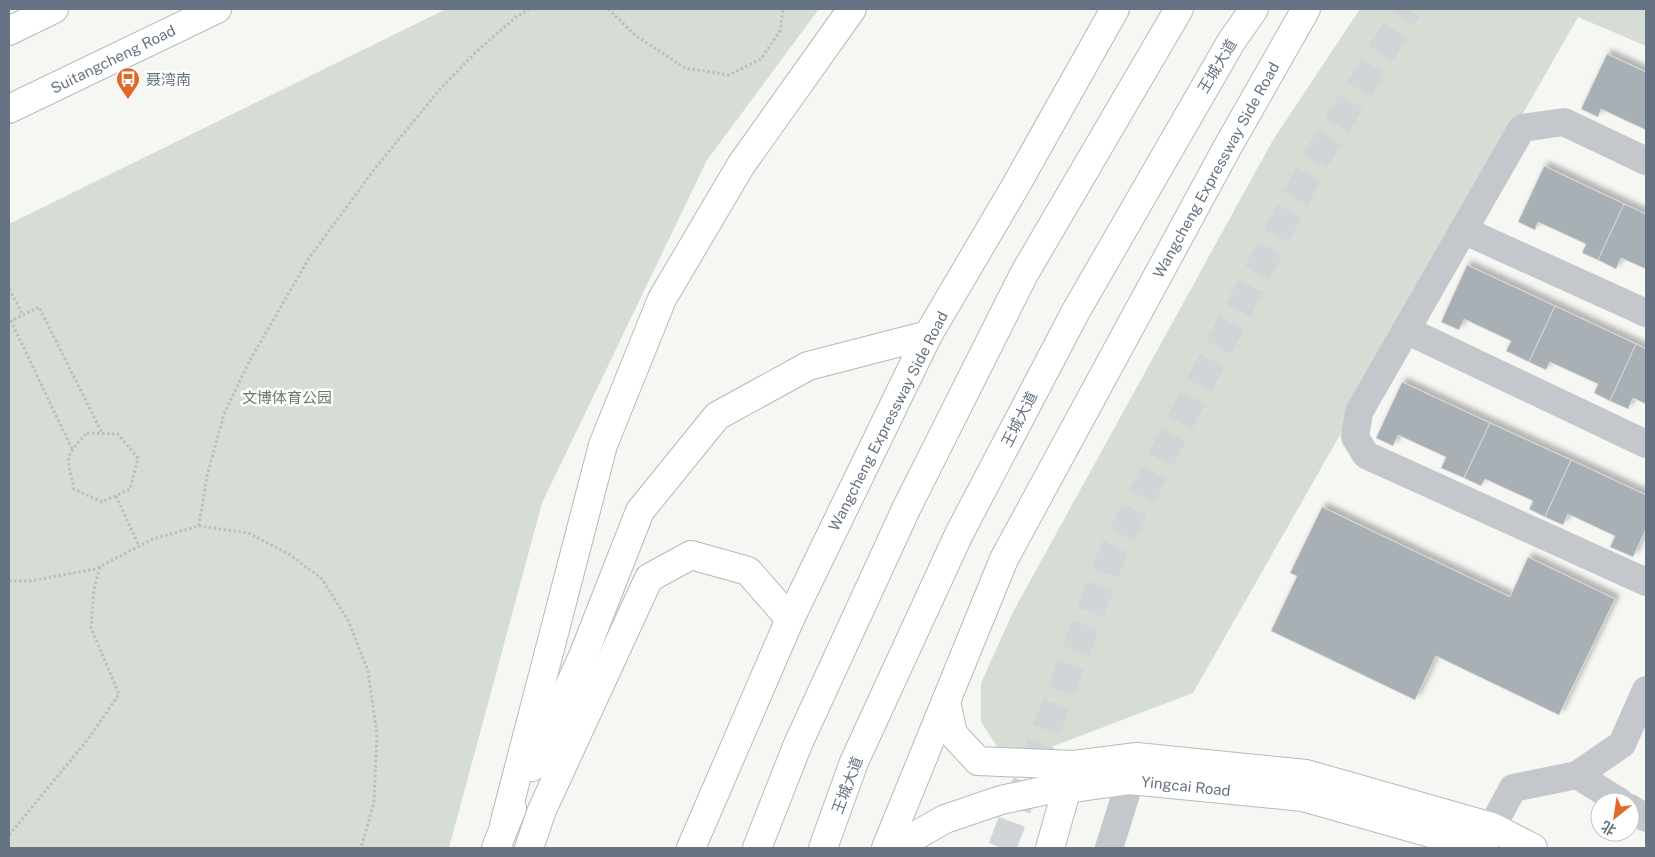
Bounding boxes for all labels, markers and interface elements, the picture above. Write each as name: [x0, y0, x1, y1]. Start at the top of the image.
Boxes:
street label: Suitangcheng Road: [48, 21, 178, 97]
street label: 王城大道: [1194, 36, 1240, 96]
street label: Wangcheng Expressway Side Road: [1149, 59, 1283, 281]
bus stop icon: 聂湾南: [115, 66, 141, 100]
place label: 聂湾南: [146, 71, 191, 88]
street label: Wangcheng Expressway Side Road: [825, 308, 951, 534]
street label: 王城大道: [998, 388, 1040, 450]
park label: 文博体育公园: [242, 389, 332, 406]
street label: 王城大道: [828, 754, 866, 816]
street label: Yingcai Road: [1141, 773, 1231, 799]
north arrow: [1590, 792, 1640, 842]
text: 北: [1598, 818, 1619, 839]

